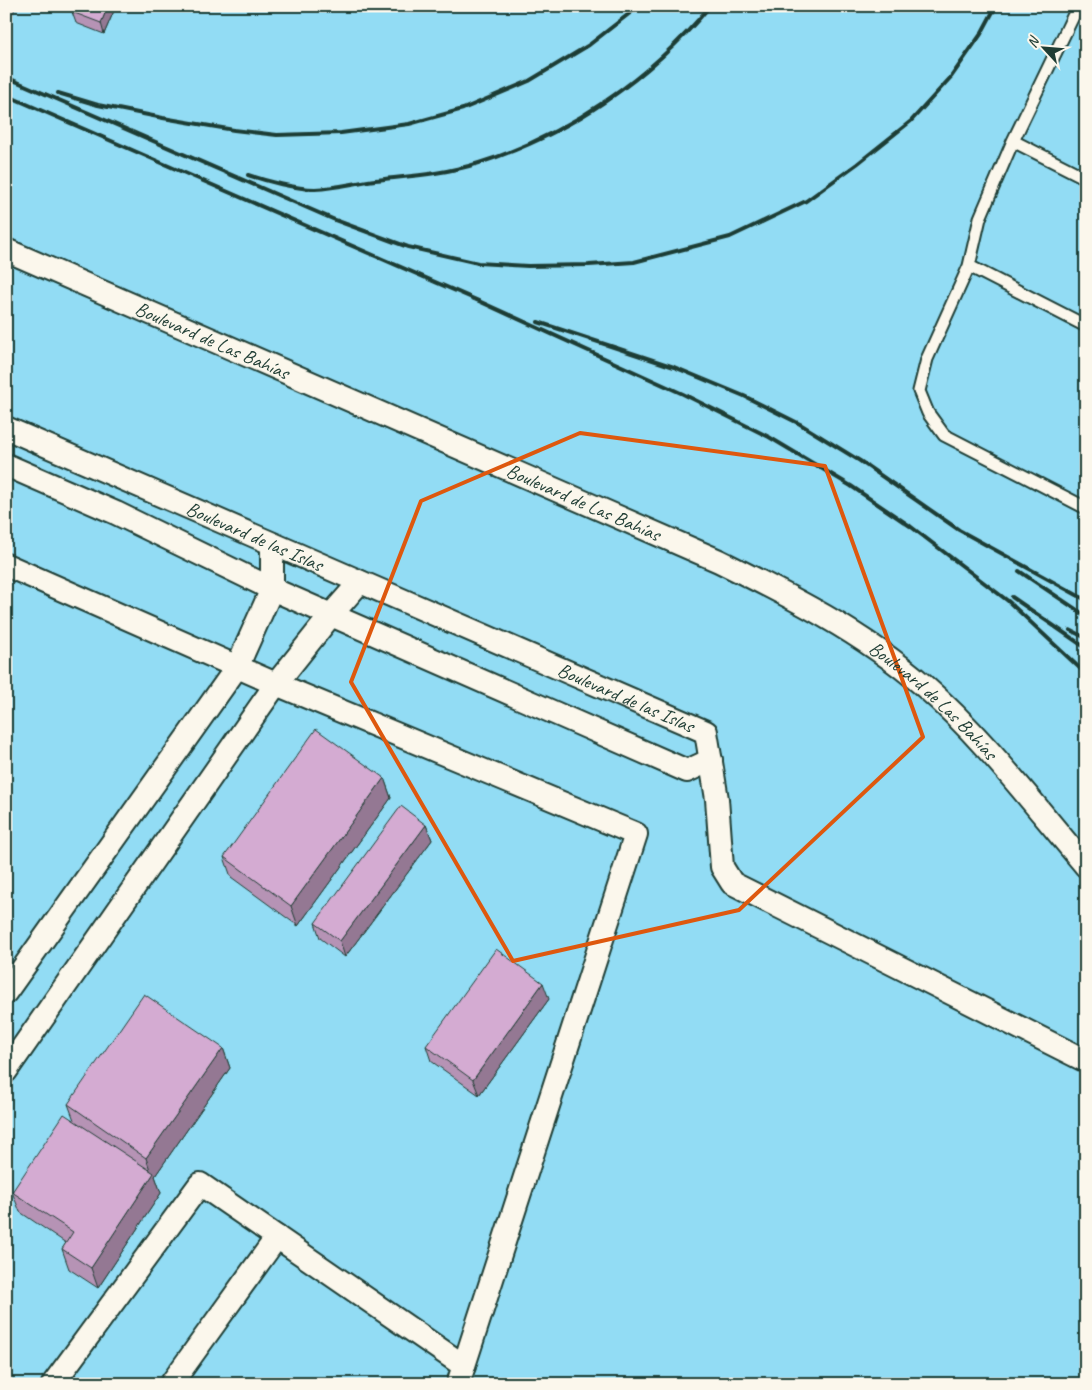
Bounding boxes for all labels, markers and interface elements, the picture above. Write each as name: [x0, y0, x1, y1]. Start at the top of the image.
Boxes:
north arrow: [1020, 22, 1070, 72]
text: N: [1023, 33, 1043, 50]
street label: Boulevard de Las Bahías: [131, 296, 295, 386]
street label: Boulevard de Las Bahías: [503, 458, 666, 548]
street label: Boulevard de las Islas: [182, 496, 328, 578]
street label: Boulevard de Las Bahías: [864, 636, 1004, 766]
street label: Boulevard de las Islas: [554, 657, 700, 739]

